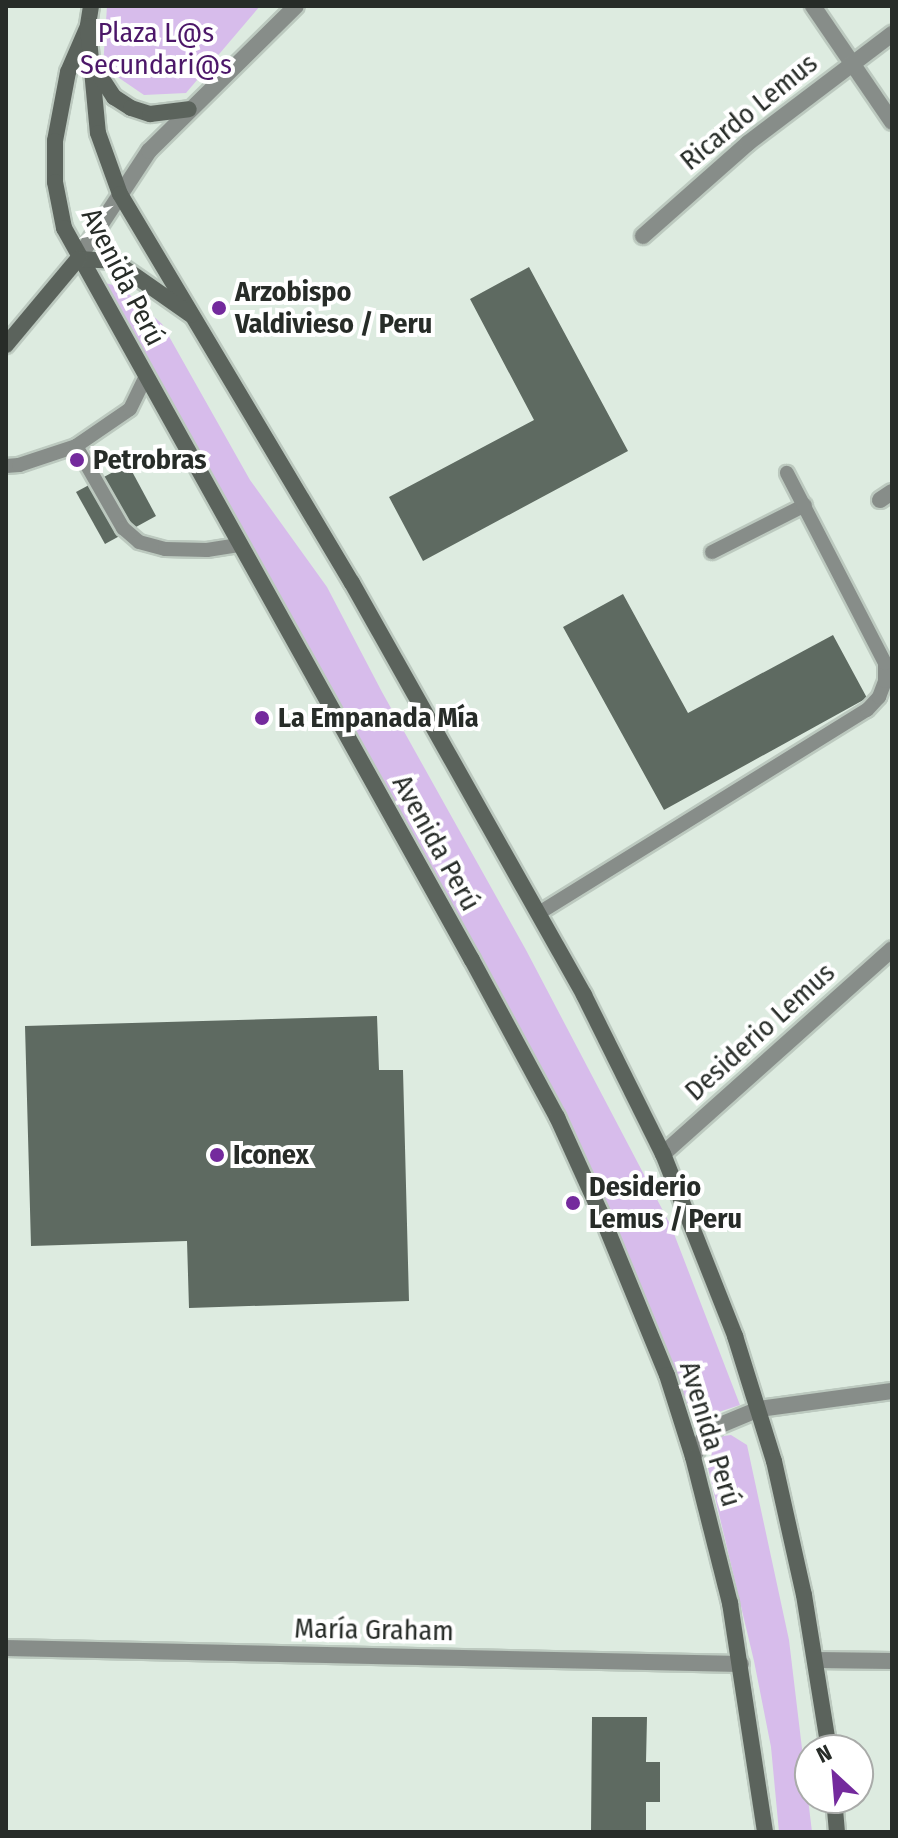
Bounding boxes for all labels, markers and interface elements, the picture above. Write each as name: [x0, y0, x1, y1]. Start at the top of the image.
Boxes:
park label: Plaza L@s Secundari@s: [80, 16, 232, 82]
street label: Ricardo Lemus: [674, 46, 824, 178]
street label: Avenida Perú: [74, 203, 172, 351]
place label: Arzobispo Valdivieso / Peru: [235, 275, 432, 341]
marker: Arzobispo Valdivieso / Peru: [210, 299, 228, 317]
place label: Petrobras: [93, 443, 207, 477]
marker: Petrobras: [68, 451, 86, 469]
place label: La Empanada Mía: [278, 701, 479, 735]
marker: La Empanada Mía: [253, 709, 271, 727]
street label: Avenida Perú: [385, 769, 487, 917]
street label: Desiderio Lemus: [678, 956, 842, 1108]
place label: Iconex: [233, 1138, 309, 1172]
marker: Iconex: [208, 1146, 226, 1164]
place label: Desiderio Lemus / Peru: [589, 1170, 742, 1236]
marker: Desiderio Lemus / Peru: [564, 1194, 582, 1212]
street label: Avenida Perú: [672, 1357, 748, 1511]
street label: María Graham: [294, 1612, 454, 1648]
north arrow: [794, 1734, 874, 1814]
text: N: [812, 1739, 836, 1769]

